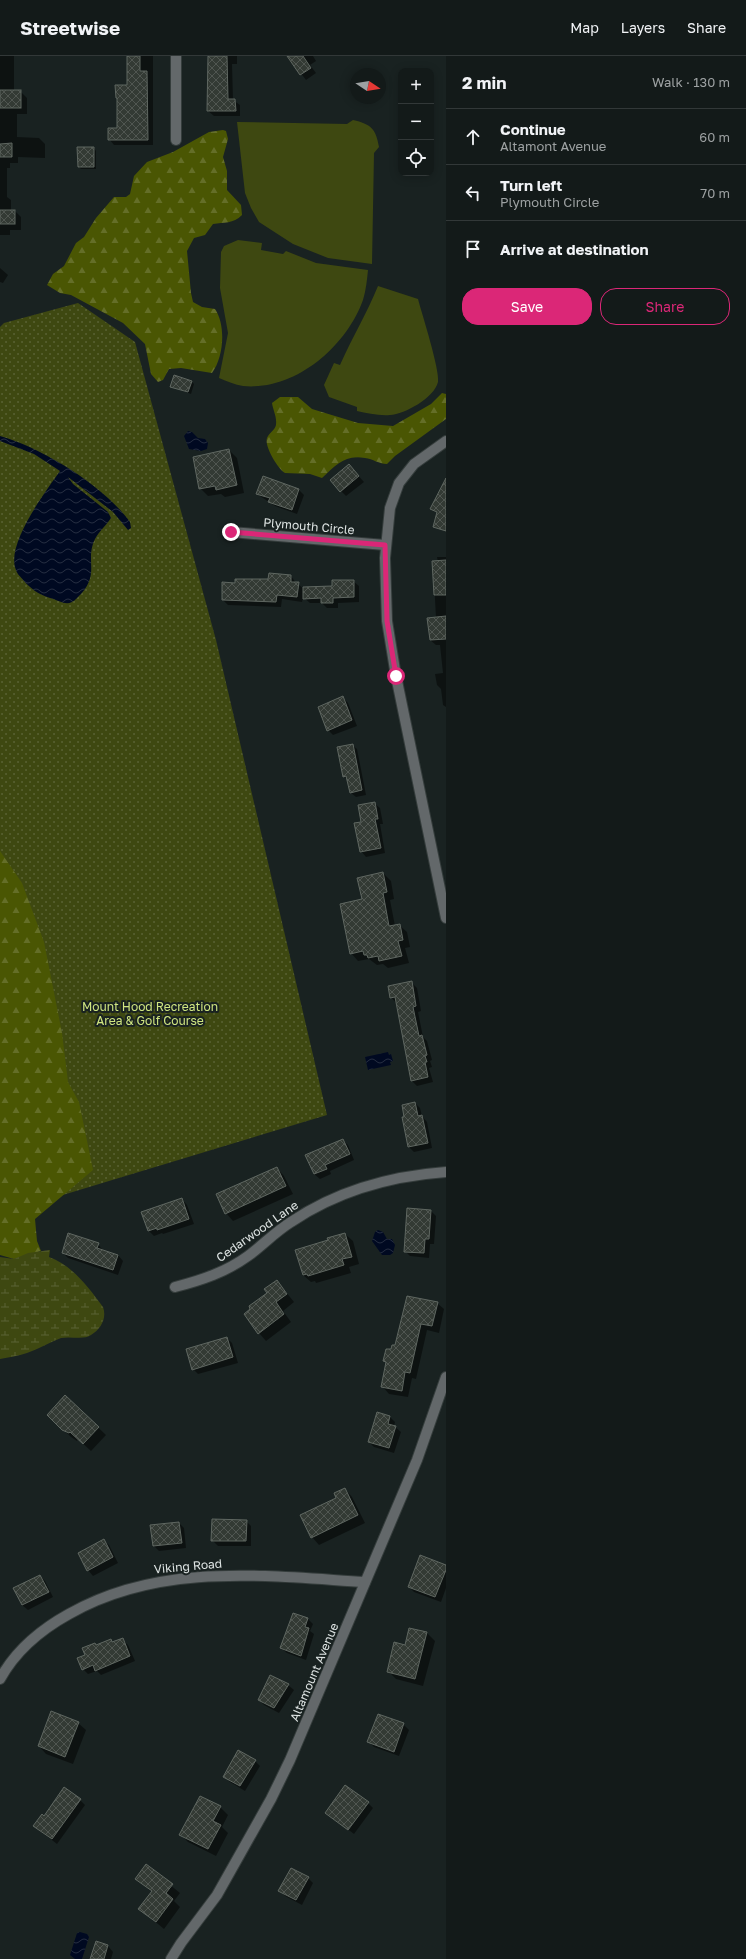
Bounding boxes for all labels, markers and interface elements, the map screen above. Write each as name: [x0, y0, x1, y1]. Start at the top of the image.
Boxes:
text: Streetwise: [20, 16, 120, 39]
text: Map: [570, 19, 599, 36]
text: Layers: [621, 19, 665, 36]
text: Share: [687, 19, 726, 36]
north arrow: [350, 68, 386, 104]
map controls: [398, 68, 434, 176]
button: +: [398, 68, 434, 104]
text: 2 min: [462, 72, 506, 93]
text: Walk · 130 m: [652, 74, 730, 90]
button: −: [398, 104, 434, 140]
text: Continue: [500, 120, 566, 138]
icon: ahead: [462, 126, 484, 148]
text: 60 m: [699, 129, 730, 145]
text: Altamont Avenue: [500, 138, 606, 154]
button: locate: [398, 140, 434, 176]
text: Turn left: [500, 176, 562, 194]
icon: left: [462, 182, 484, 204]
text: 70 m: [700, 185, 730, 201]
text: Plymouth Circle: [500, 194, 599, 210]
icon: arrive: [462, 238, 484, 260]
text: Arrive at destination: [500, 240, 649, 258]
button: Save: [462, 288, 592, 325]
button: Share: [600, 288, 730, 325]
street label: Plymouth Circle: [263, 515, 355, 537]
route end: [222, 523, 240, 541]
route start: [387, 667, 405, 685]
park label: Mount Hood Recreation Area & Golf Course: [82, 999, 218, 1028]
street label: Cedarwood Lane: [213, 1197, 301, 1265]
street label: Viking Road: [153, 1556, 223, 1576]
street label: Altamount Avenue: [286, 1620, 342, 1723]

